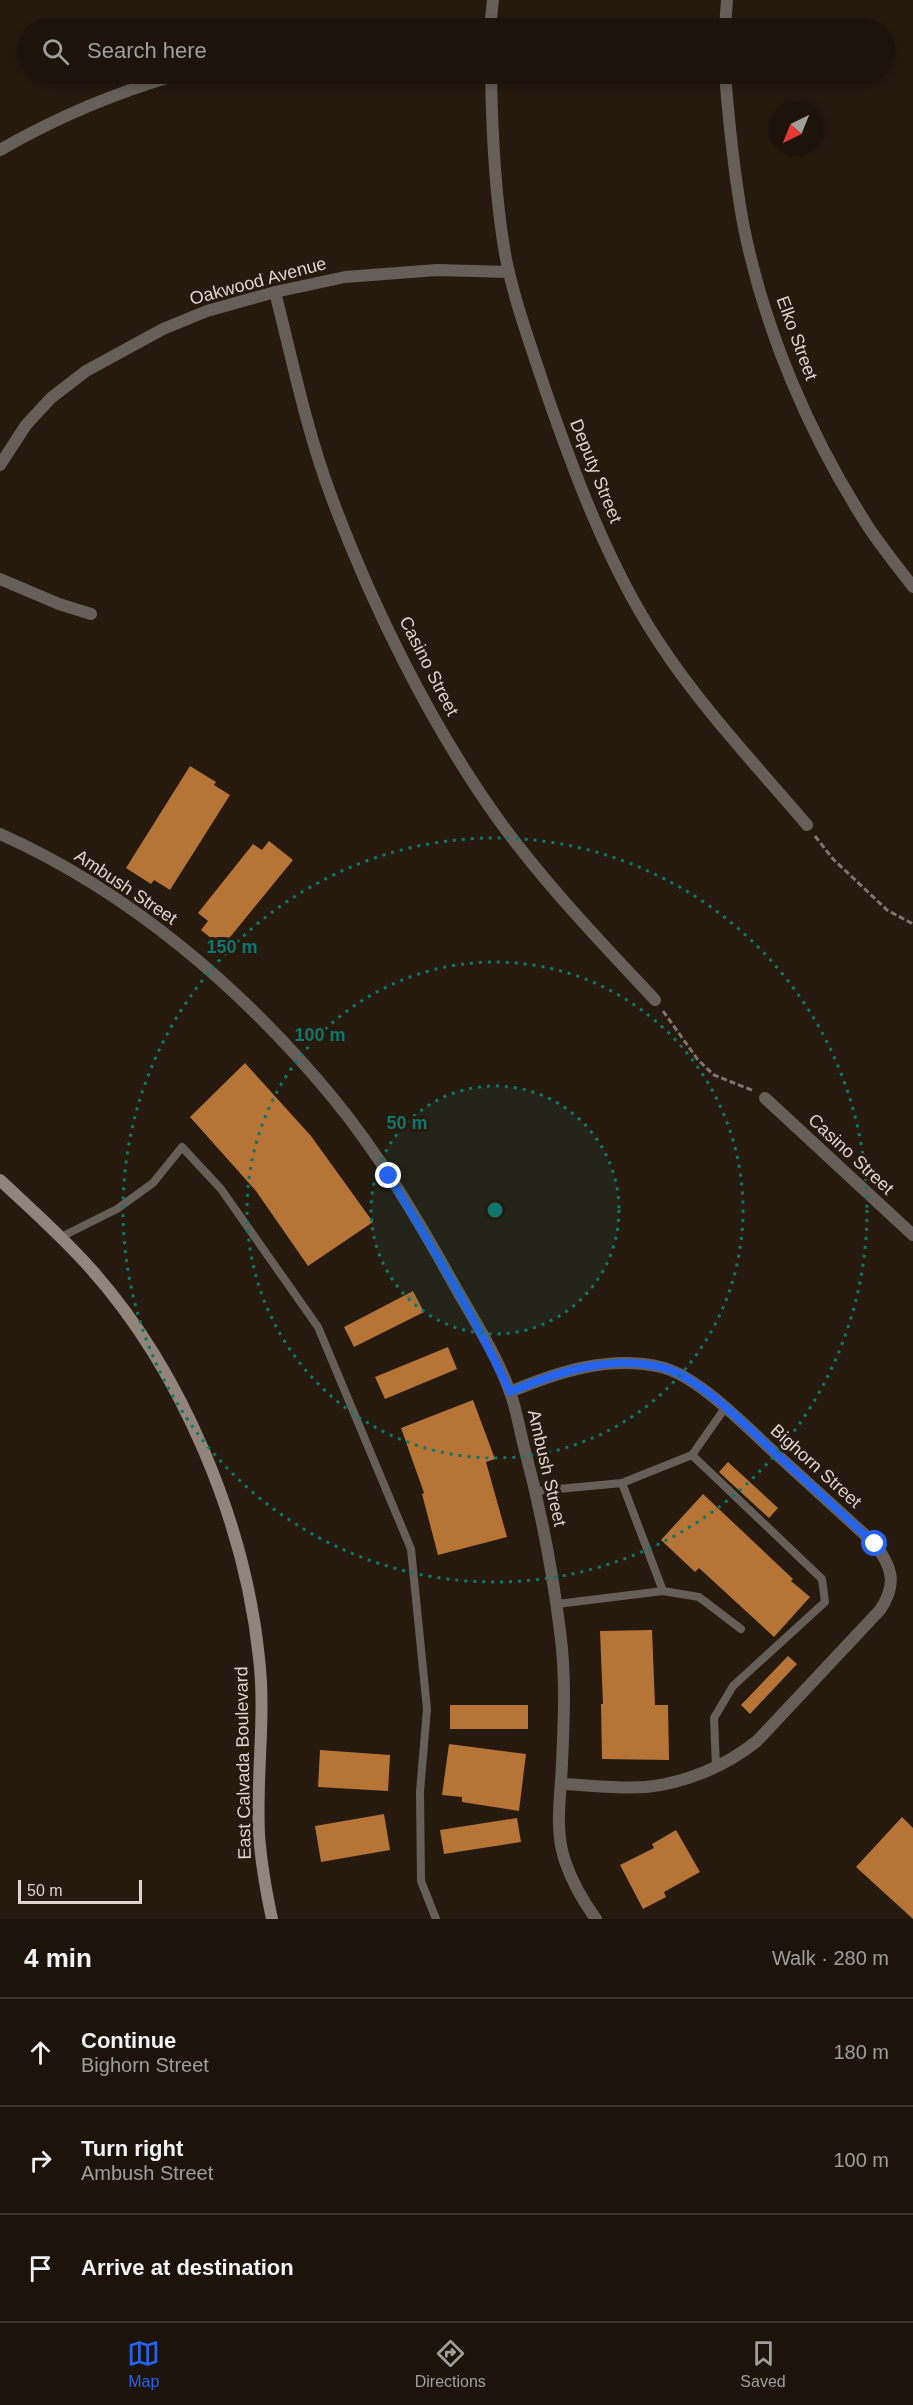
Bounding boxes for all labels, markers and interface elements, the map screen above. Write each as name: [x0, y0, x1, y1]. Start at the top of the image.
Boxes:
search box: [18, 18, 895, 84]
icon: search: [39, 35, 72, 68]
text: Search here: [87, 38, 207, 63]
north arrow: [769, 102, 823, 156]
street label: Oakwood Avenue: [187, 253, 329, 309]
street label: Elko Street: [773, 293, 821, 383]
street label: Deputy Street: [566, 416, 626, 526]
street label: Casino Street: [395, 613, 463, 719]
street label: Ambush Street: [71, 845, 181, 929]
text: 150 m: [206, 937, 258, 957]
text: 100 m: [294, 1025, 346, 1045]
street label: Casino Street: [804, 1109, 898, 1199]
text: 50 m: [386, 1113, 428, 1133]
route end: [375, 1162, 401, 1188]
centre of rings: [485, 1200, 505, 1220]
street label: Ambush Street: [524, 1408, 570, 1528]
street label: Bighorn Street: [767, 1420, 865, 1512]
route start: [861, 1530, 887, 1556]
street label: East Calvada Boulevard: [231, 1666, 255, 1860]
scale bar: [18, 1877, 142, 1904]
text: 50 m: [27, 1882, 63, 1899]
text: 4 min: [24, 1943, 92, 1973]
text: Walk · 280 m: [772, 1947, 889, 1969]
text: Continue: [81, 2028, 176, 2053]
icon: ahead: [24, 2036, 57, 2069]
text: 180 m: [833, 2041, 889, 2063]
text: Bighorn Street: [81, 2054, 209, 2076]
text: Turn right: [81, 2136, 183, 2161]
icon: right: [24, 2144, 57, 2177]
text: 100 m: [833, 2149, 889, 2171]
text: Ambush Street: [81, 2162, 213, 2184]
icon: arrive: [24, 2252, 57, 2285]
text: Arrive at destination: [81, 2255, 294, 2280]
tab: Map: [127, 2337, 160, 2391]
tab: Directions: [415, 2337, 486, 2391]
tab: Saved: [740, 2337, 786, 2391]

